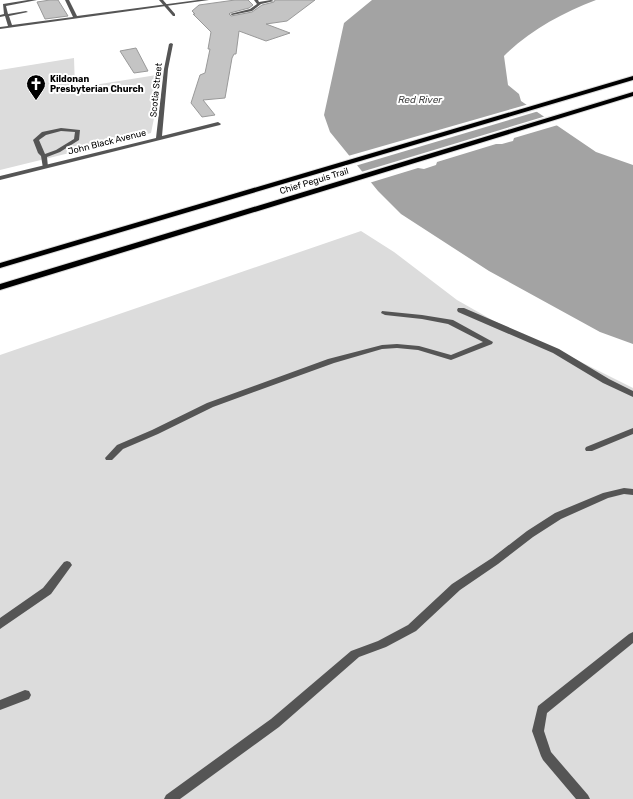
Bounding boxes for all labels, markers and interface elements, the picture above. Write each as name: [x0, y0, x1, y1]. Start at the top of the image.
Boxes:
street label: Scotia Street: [148, 62, 164, 118]
church icon: Kildonan Presbyterian Church: [25, 73, 47, 101]
place label: Kildonan Presbyterian Church: [50, 74, 144, 94]
water label: Red River: [398, 94, 443, 106]
street label: John Black Avenue: [67, 127, 147, 157]
street label: Chief Peguis Trail: [278, 166, 350, 196]

